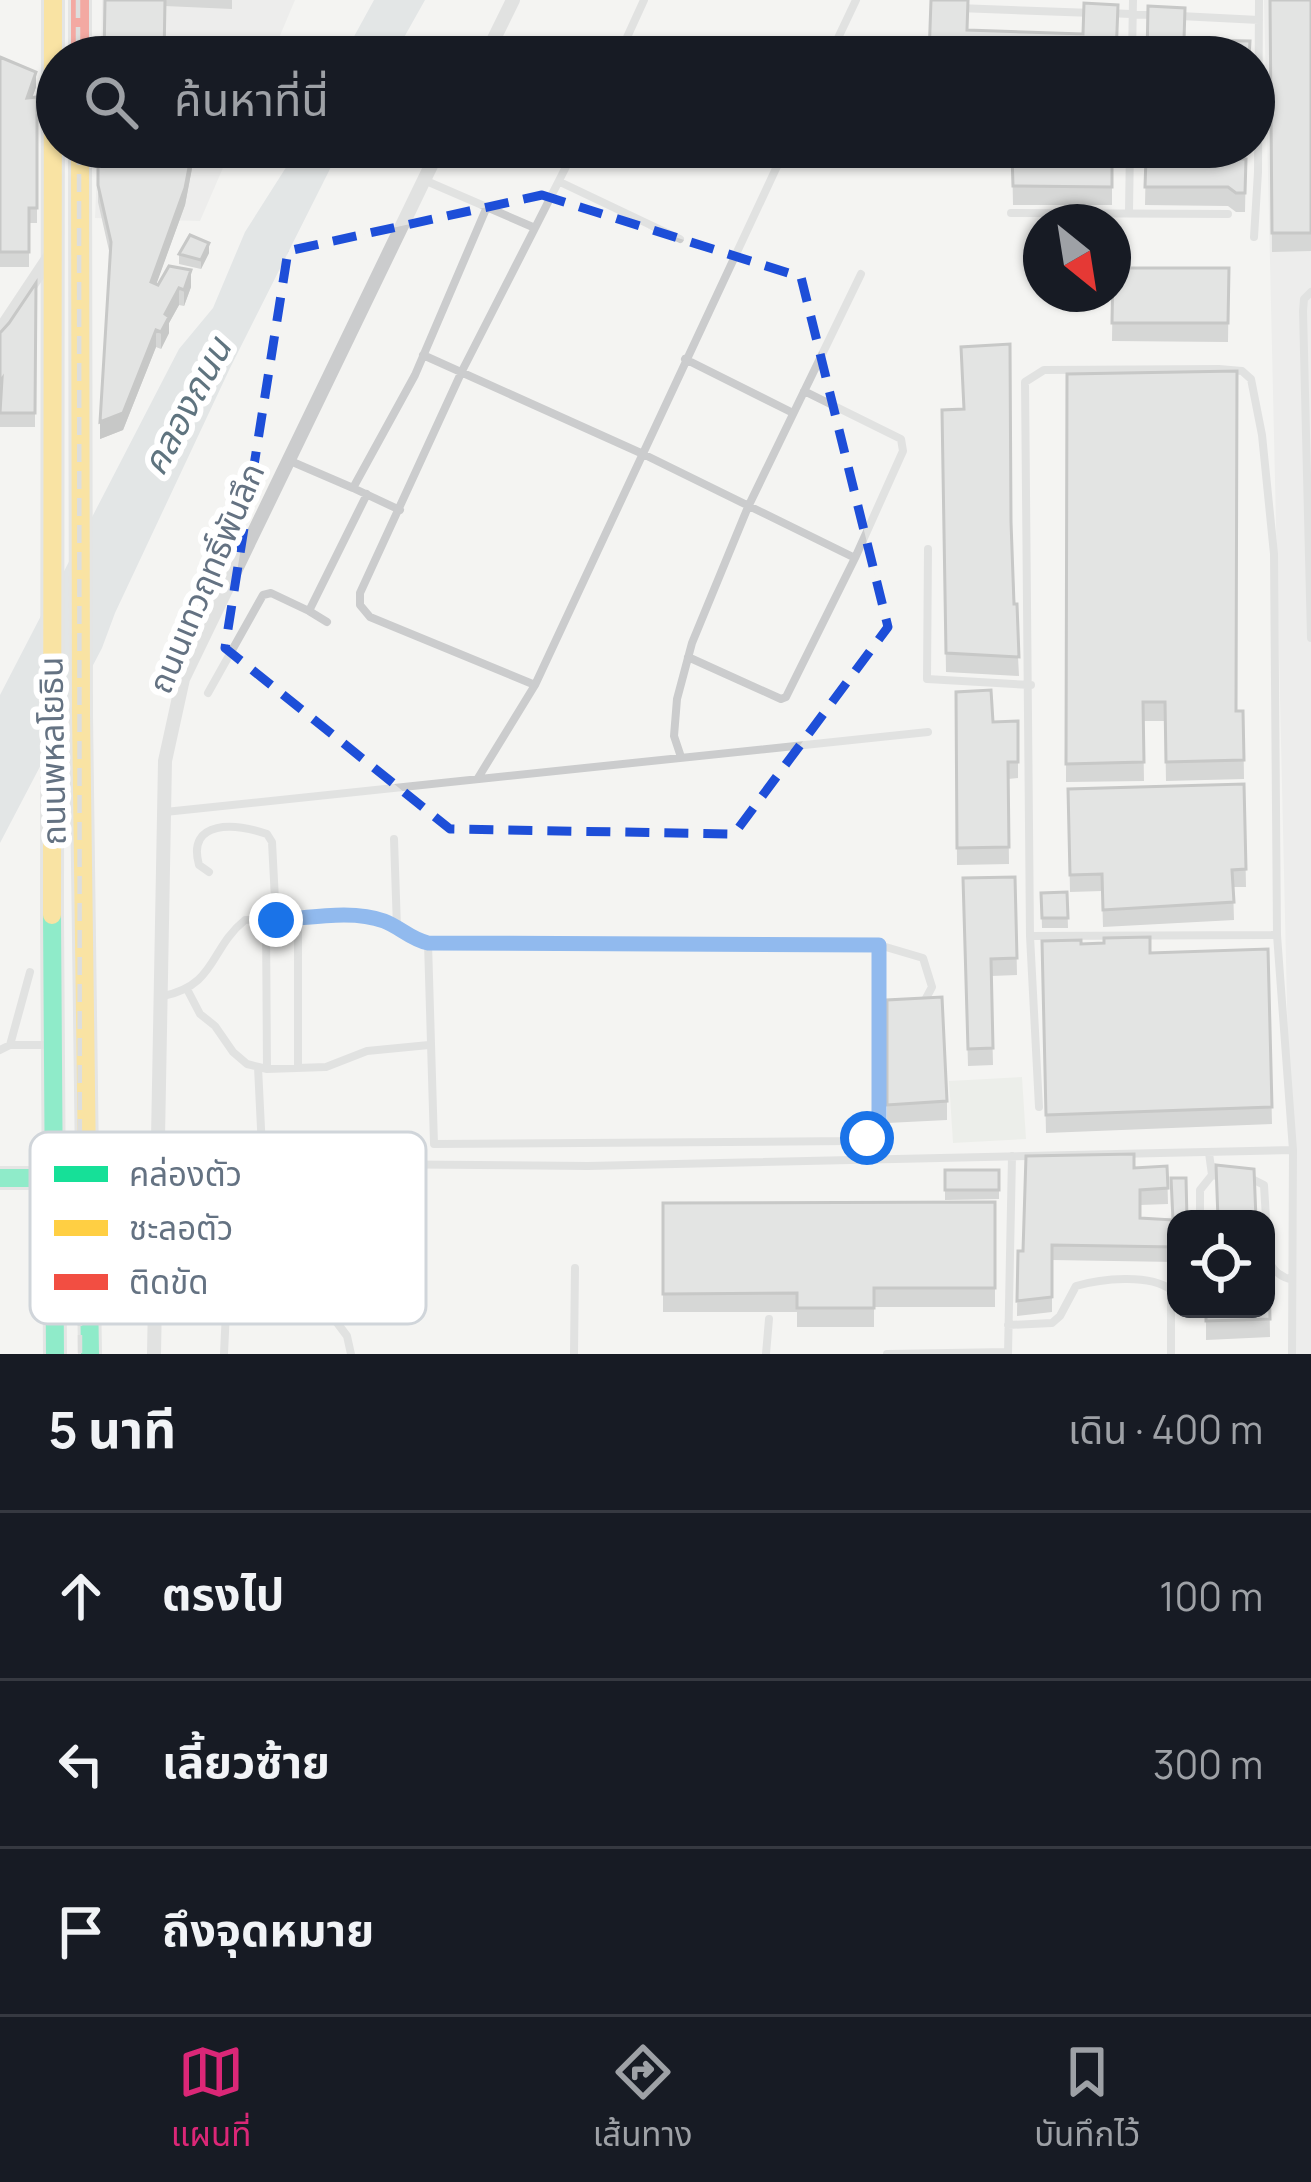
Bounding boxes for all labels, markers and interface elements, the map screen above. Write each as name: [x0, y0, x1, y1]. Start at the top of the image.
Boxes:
search box: [36, 36, 1275, 168]
text: ค้นหาที่นี่: [174, 68, 329, 130]
icon: search: [78, 69, 144, 135]
north arrow: [1023, 204, 1131, 312]
water label: คลองถนน: [129, 327, 243, 483]
street label: ถนนเทวฤทธิ์พันลึก: [137, 456, 274, 700]
street label: ถนนพหลโยธิน: [27, 656, 76, 846]
route end: [249, 893, 303, 947]
route start: [840, 1111, 894, 1165]
legend: [30, 1132, 426, 1324]
text: คล่องตัว: [129, 1151, 242, 1196]
text: ชะลอตัว: [129, 1205, 233, 1250]
map controls: [1167, 1210, 1275, 1318]
button: locate: [1167, 1210, 1275, 1318]
text: ติดขัด: [129, 1259, 209, 1304]
text: 5 นาที: [48, 1394, 176, 1463]
text: เดิน · 400 m: [1068, 1402, 1263, 1456]
text: ตรงไป: [162, 1562, 284, 1624]
icon: ahead: [48, 1563, 114, 1629]
text: 100 m: [1159, 1569, 1263, 1623]
text: เลี้ยวซ้าย: [162, 1730, 330, 1792]
icon: left: [48, 1731, 114, 1797]
text: 300 m: [1153, 1737, 1263, 1791]
text: ถึงจุดหมาย: [162, 1898, 374, 1960]
icon: arrive: [48, 1899, 114, 1965]
tab: แผนที่: [171, 2039, 251, 2161]
tab: เส้นทาง: [593, 2039, 693, 2161]
tab: บันทึกไว้: [1034, 2039, 1140, 2161]

